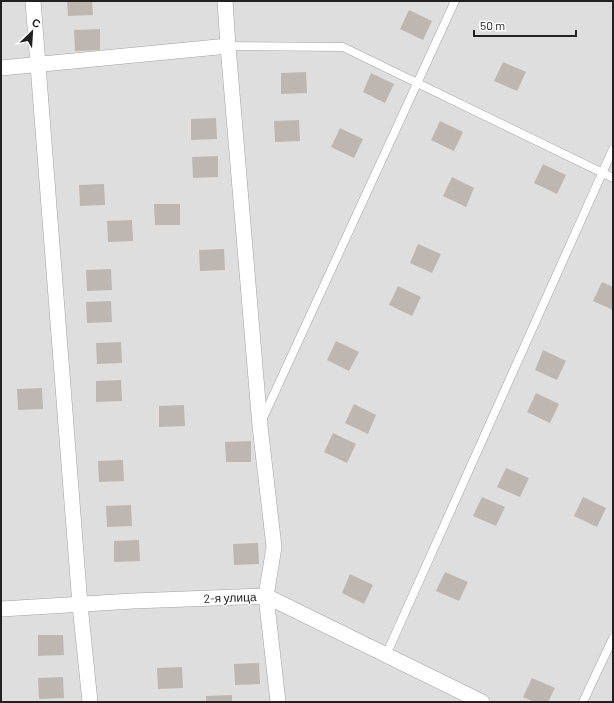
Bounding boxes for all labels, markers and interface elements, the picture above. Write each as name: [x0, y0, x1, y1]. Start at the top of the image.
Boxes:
north arrow: [12, 12, 52, 52]
scale bar: [474, 12, 576, 38]
text: С: [30, 15, 43, 30]
text: 50 m: [480, 18, 505, 32]
street label: 2-я улица: [203, 589, 257, 606]

